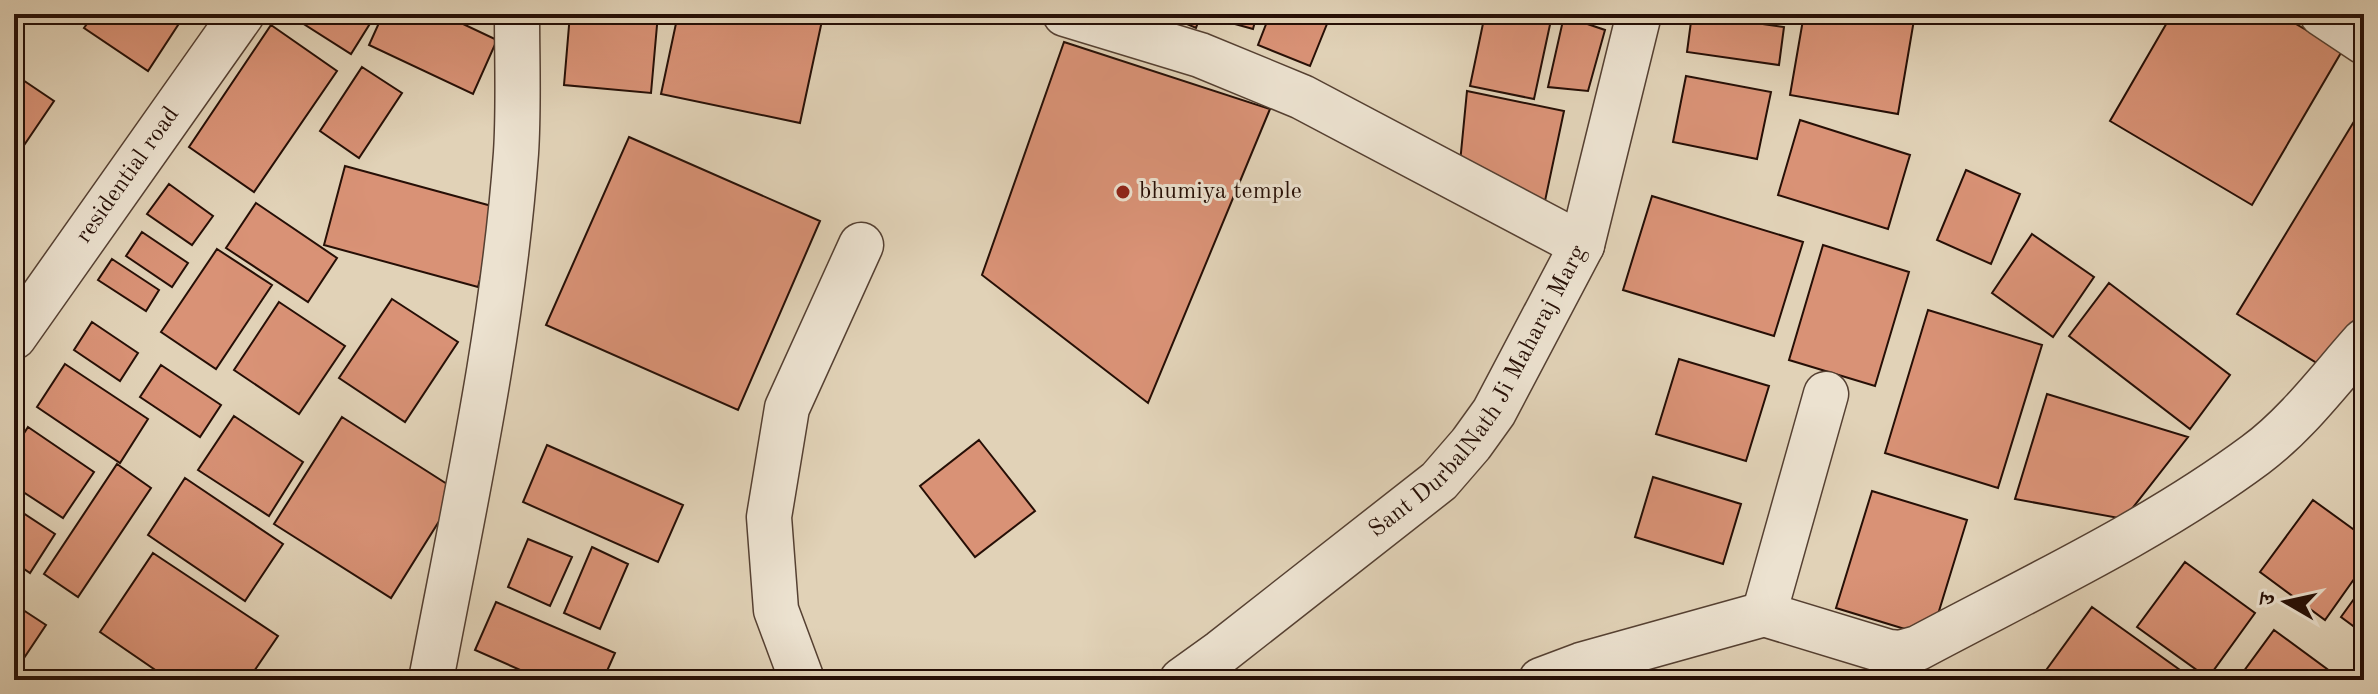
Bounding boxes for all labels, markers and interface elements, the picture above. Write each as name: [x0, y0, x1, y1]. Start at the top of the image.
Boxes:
street label: residential road: [72, 103, 184, 248]
place label: bhumiya temple: [1139, 180, 1302, 204]
marker: bhumiya temple: [1114, 183, 1132, 201]
street label: Sant DurbalNath Ji Maharaj Marg: [1365, 242, 1591, 543]
north arrow: [2246, 562, 2326, 642]
text: उ: [2256, 590, 2280, 608]

